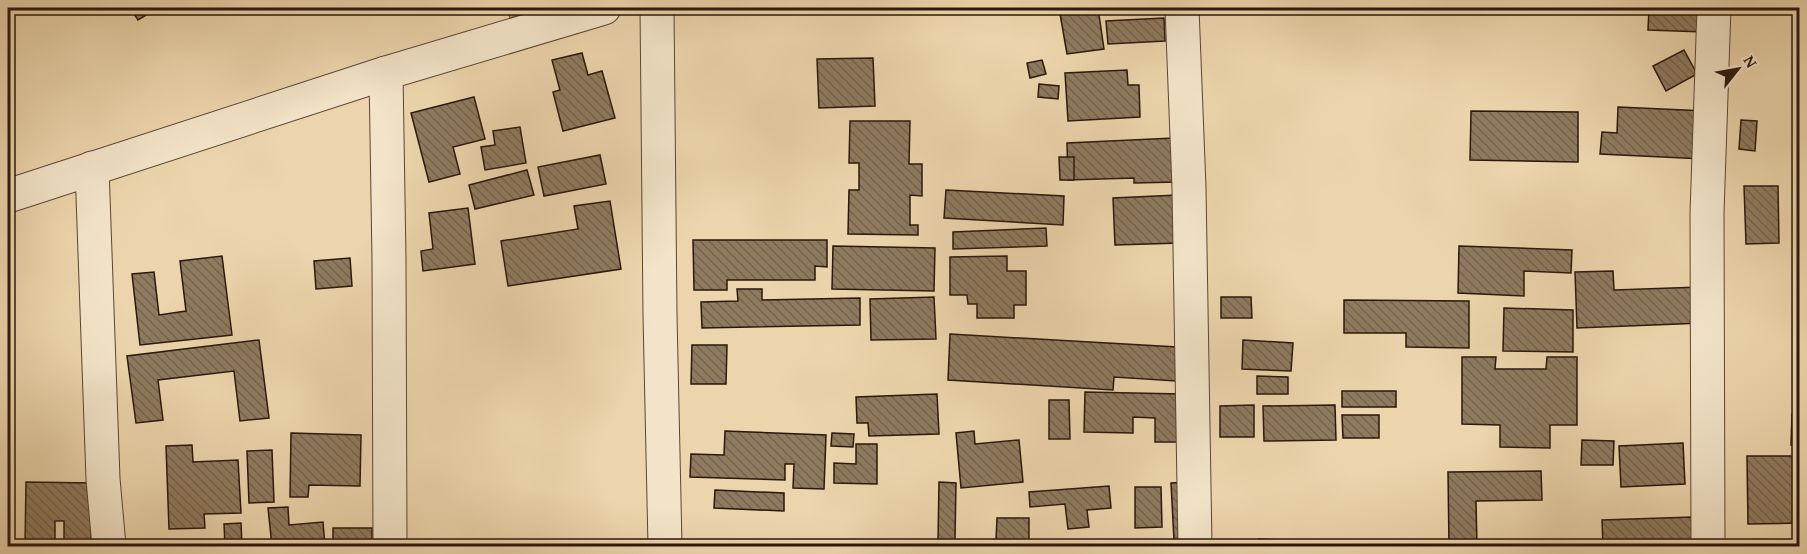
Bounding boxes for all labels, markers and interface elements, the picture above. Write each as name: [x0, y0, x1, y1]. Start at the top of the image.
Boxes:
north arrow: [1708, 39, 1768, 99]
text: N: [1738, 51, 1764, 72]

